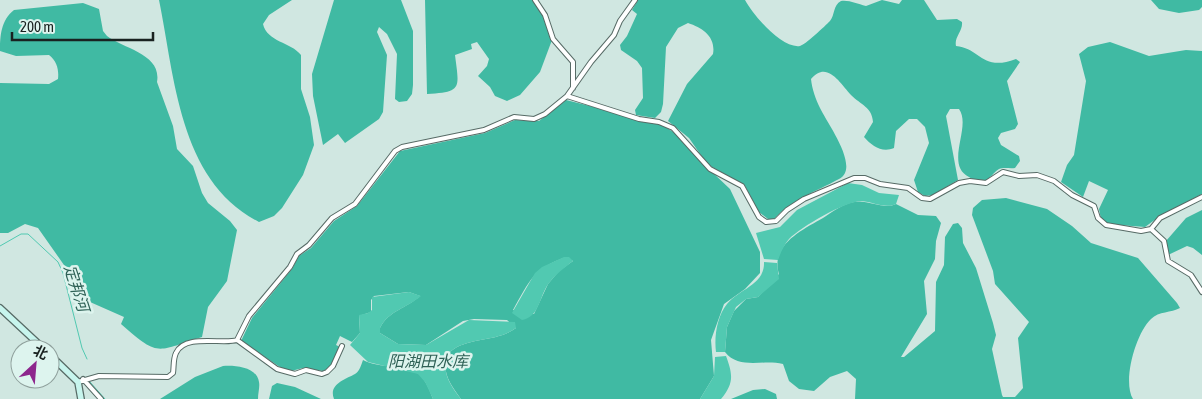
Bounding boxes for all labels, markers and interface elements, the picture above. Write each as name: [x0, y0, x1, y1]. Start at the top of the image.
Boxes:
scale bar: [12, 10, 154, 42]
text: 200 m: [20, 18, 54, 35]
water label: 定邦河: [61, 262, 94, 316]
north arrow: [10, 339, 60, 389]
text: 北: [31, 342, 50, 363]
water label: 阳湖田水库: [388, 352, 471, 370]

